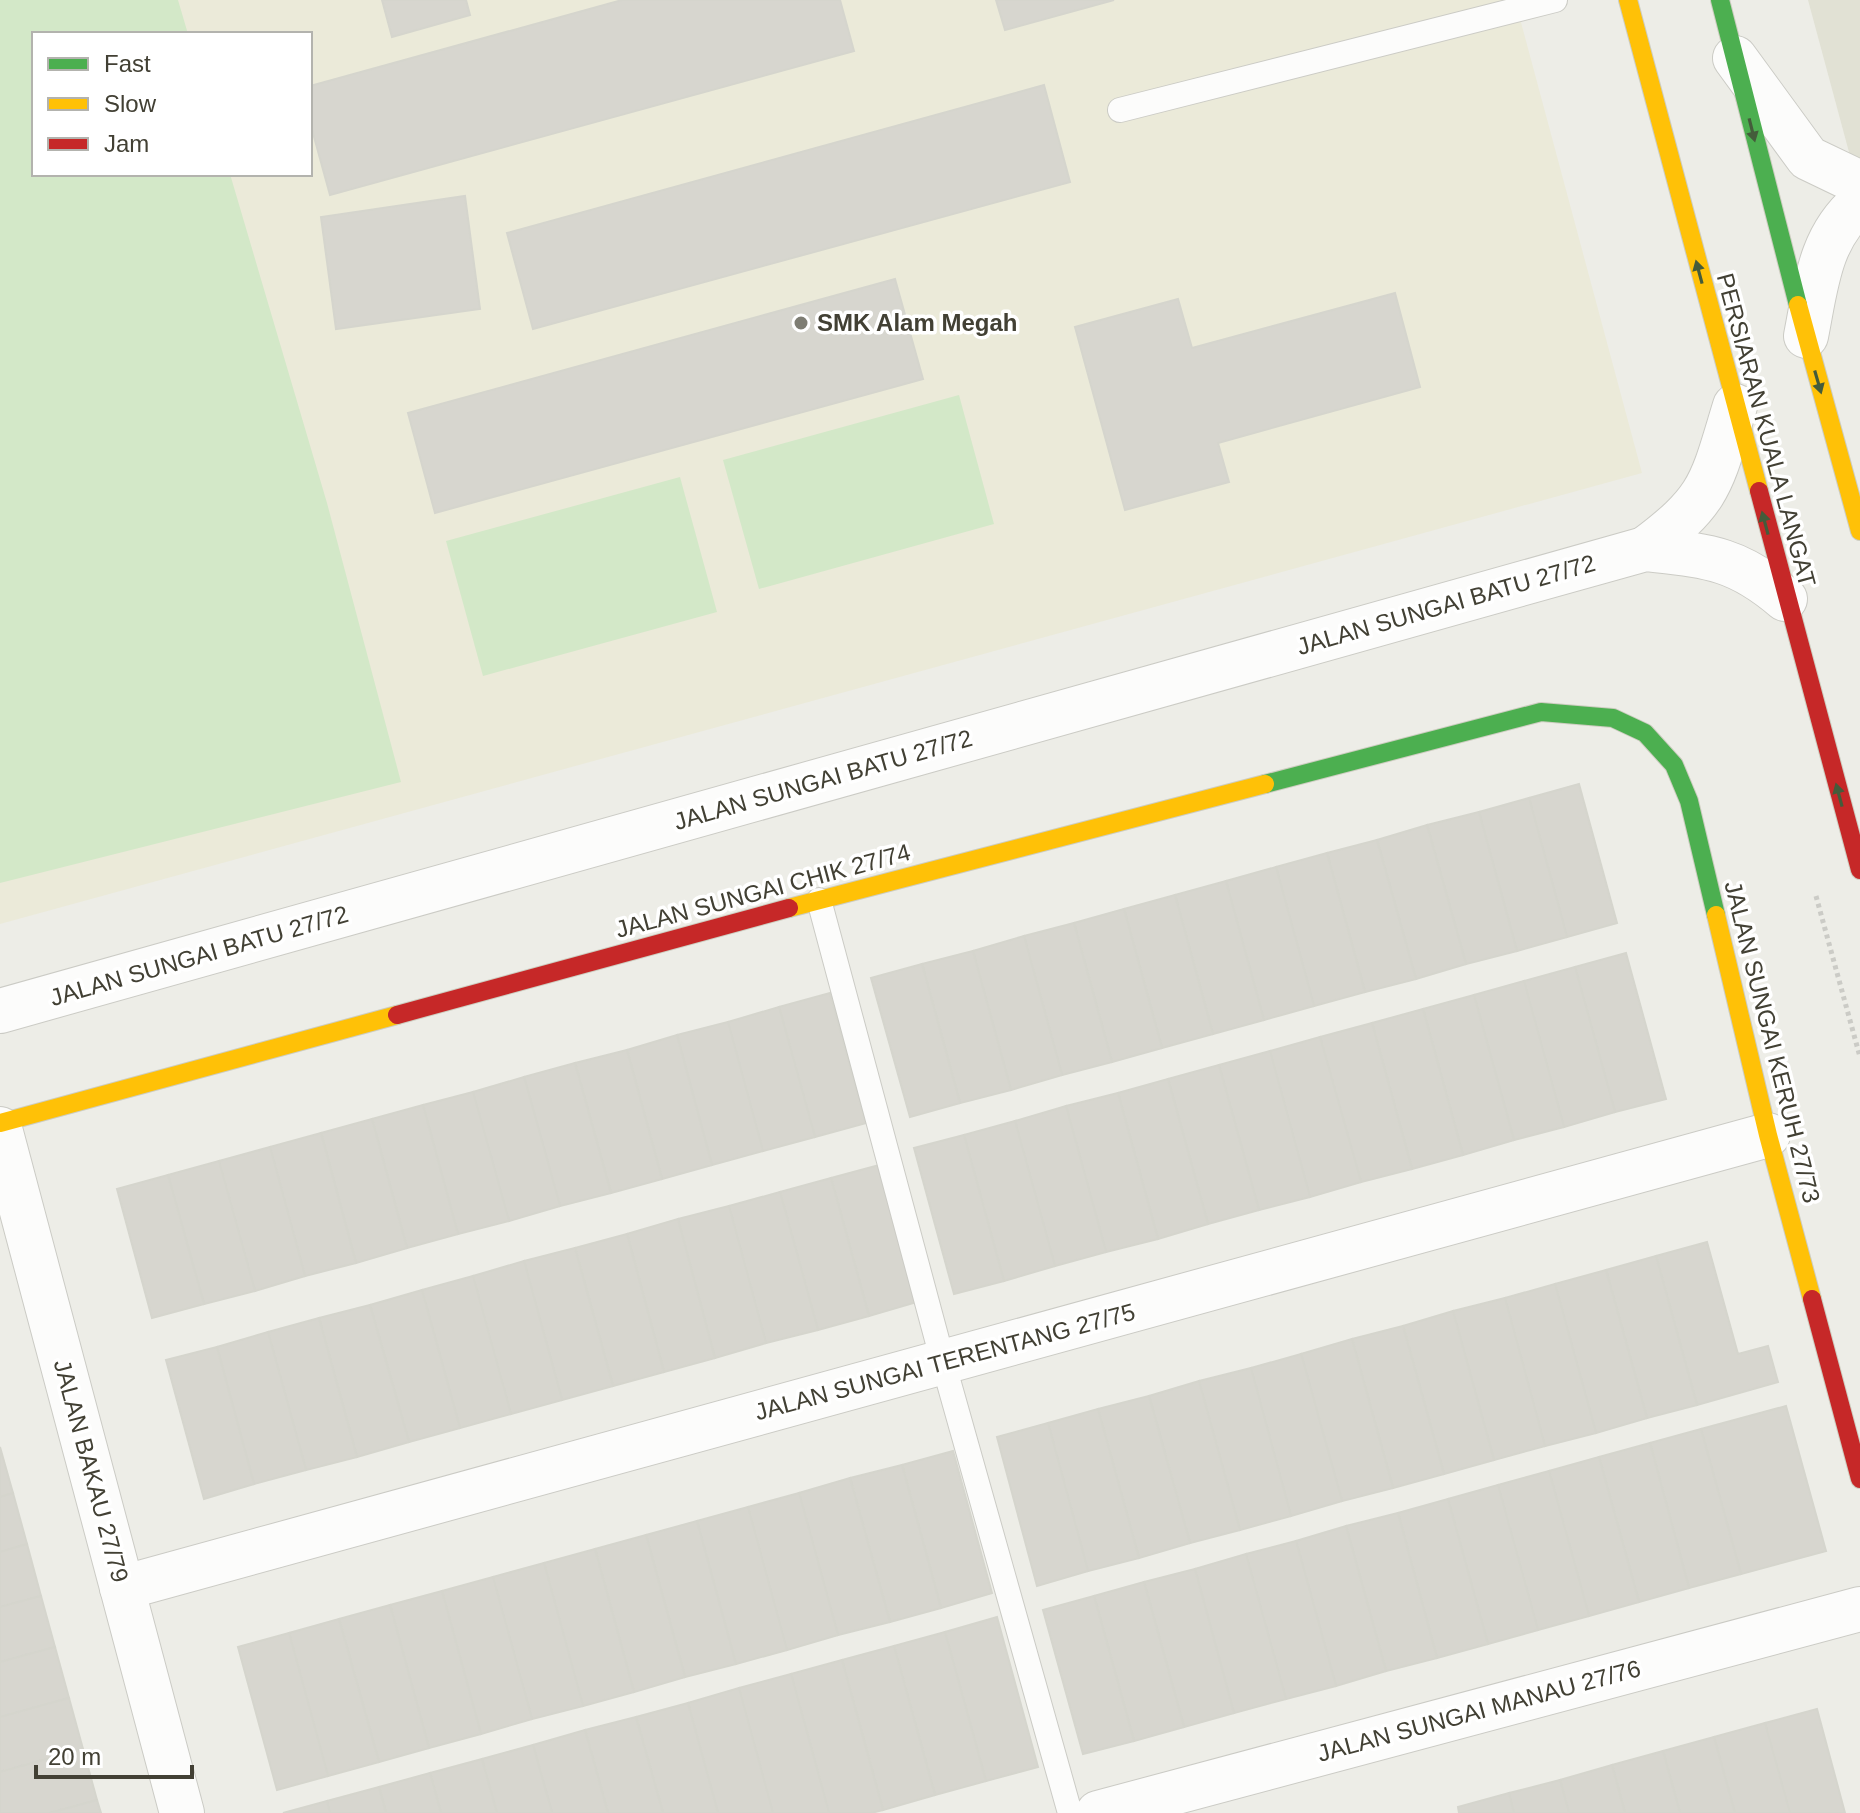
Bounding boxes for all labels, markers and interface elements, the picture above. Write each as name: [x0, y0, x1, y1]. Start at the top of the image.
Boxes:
legend: [32, 32, 312, 176]
text: Fast: [104, 50, 151, 77]
text: Slow: [104, 90, 157, 117]
one-way arrow: [1747, 118, 1759, 143]
text: Jam: [104, 130, 149, 157]
one-way arrow: [1693, 259, 1705, 284]
street label: PERSIARAN KUALA LANGAT: [1712, 270, 1821, 590]
place label: SMK Alam Megah: [817, 309, 1017, 336]
marker: SMK Alam Megah: [792, 314, 810, 332]
one-way arrow: [1813, 369, 1825, 394]
one-way arrow: [1759, 511, 1771, 536]
street label: JALAN SUNGAI BATU 27/72: [1294, 549, 1598, 660]
street label: JALAN SUNGAI BATU 27/72: [671, 724, 975, 835]
one-way arrow: [1833, 783, 1845, 808]
street label: JALAN SUNGAI CHIK 27/74: [612, 838, 913, 943]
street label: JALAN SUNGAI KERUH 27/73: [1719, 878, 1826, 1206]
street label: JALAN SUNGAI BATU 27/72: [47, 900, 351, 1011]
street label: JALAN SUNGAI TERENTANG 27/75: [752, 1298, 1138, 1425]
street label: JALAN BAKAU 27/79: [49, 1357, 134, 1585]
street label: JALAN SUNGAI MANAU 27/76: [1314, 1654, 1643, 1767]
scale bar: [36, 1729, 192, 1779]
text: 20 m: [48, 1743, 101, 1770]

